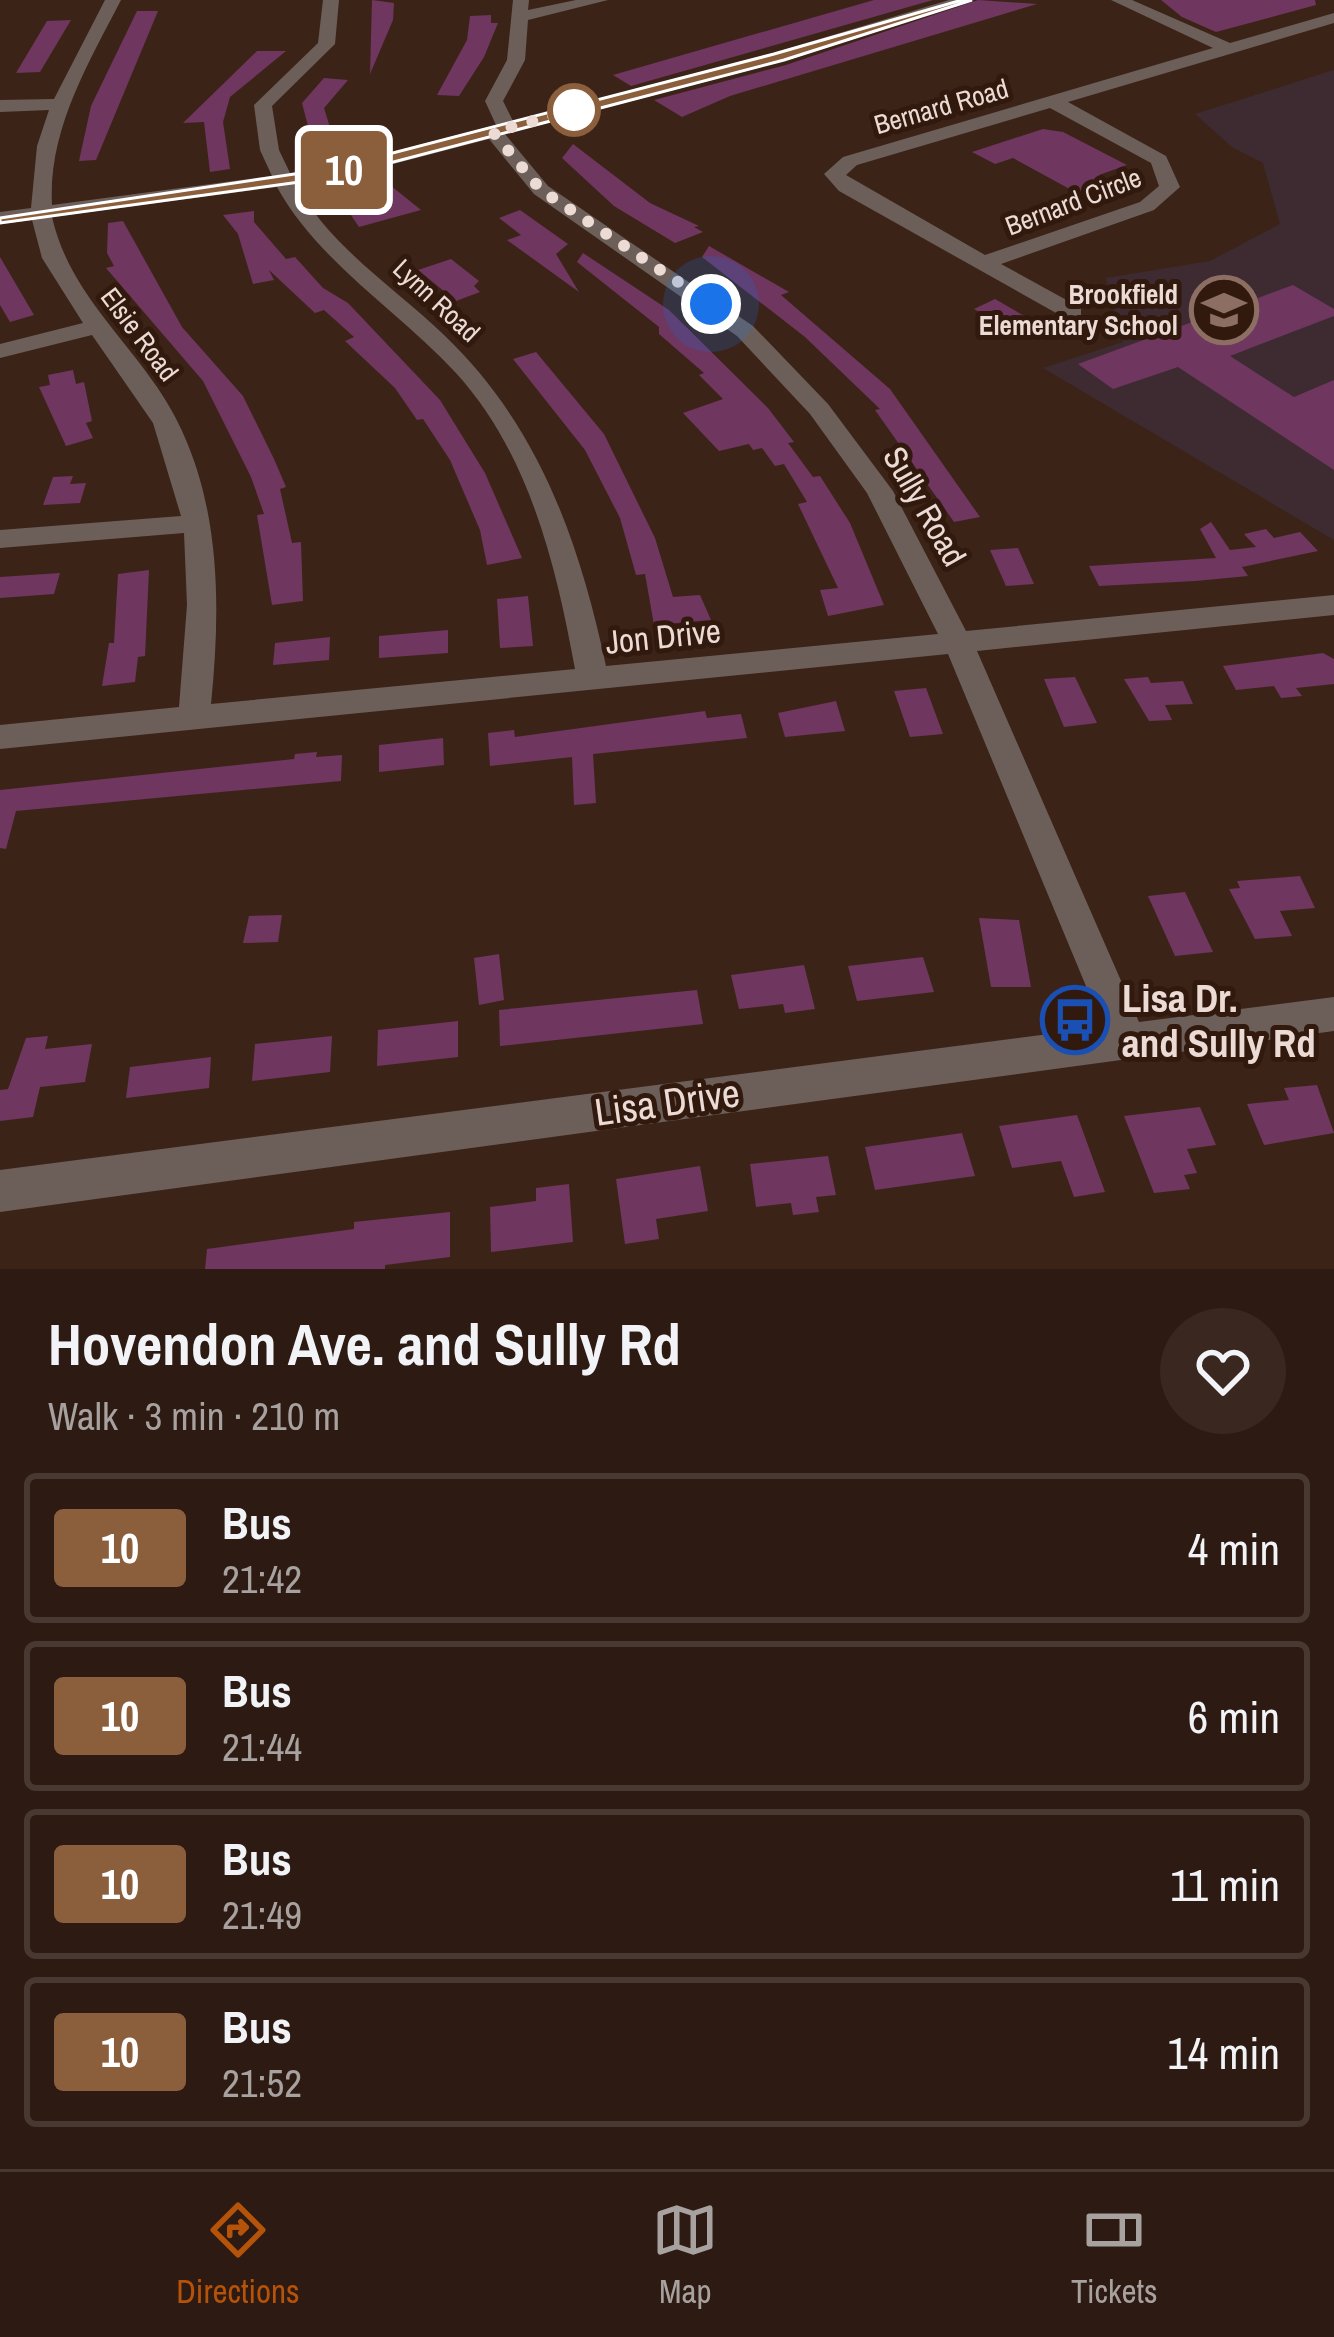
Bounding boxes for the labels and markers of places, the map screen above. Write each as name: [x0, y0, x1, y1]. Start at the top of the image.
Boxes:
unlabelled marker: [549, 85, 599, 135]
school or university icon: Brookfield Elementary School: [1189, 275, 1259, 345]
place label: Brookfield Elementary School: [979, 276, 1178, 343]
place label: Lisa Dr. and Sully Rd: [1122, 972, 1316, 1069]
bus stop icon: Lisa Dr. and Sully Rd: [1040, 985, 1110, 1055]

